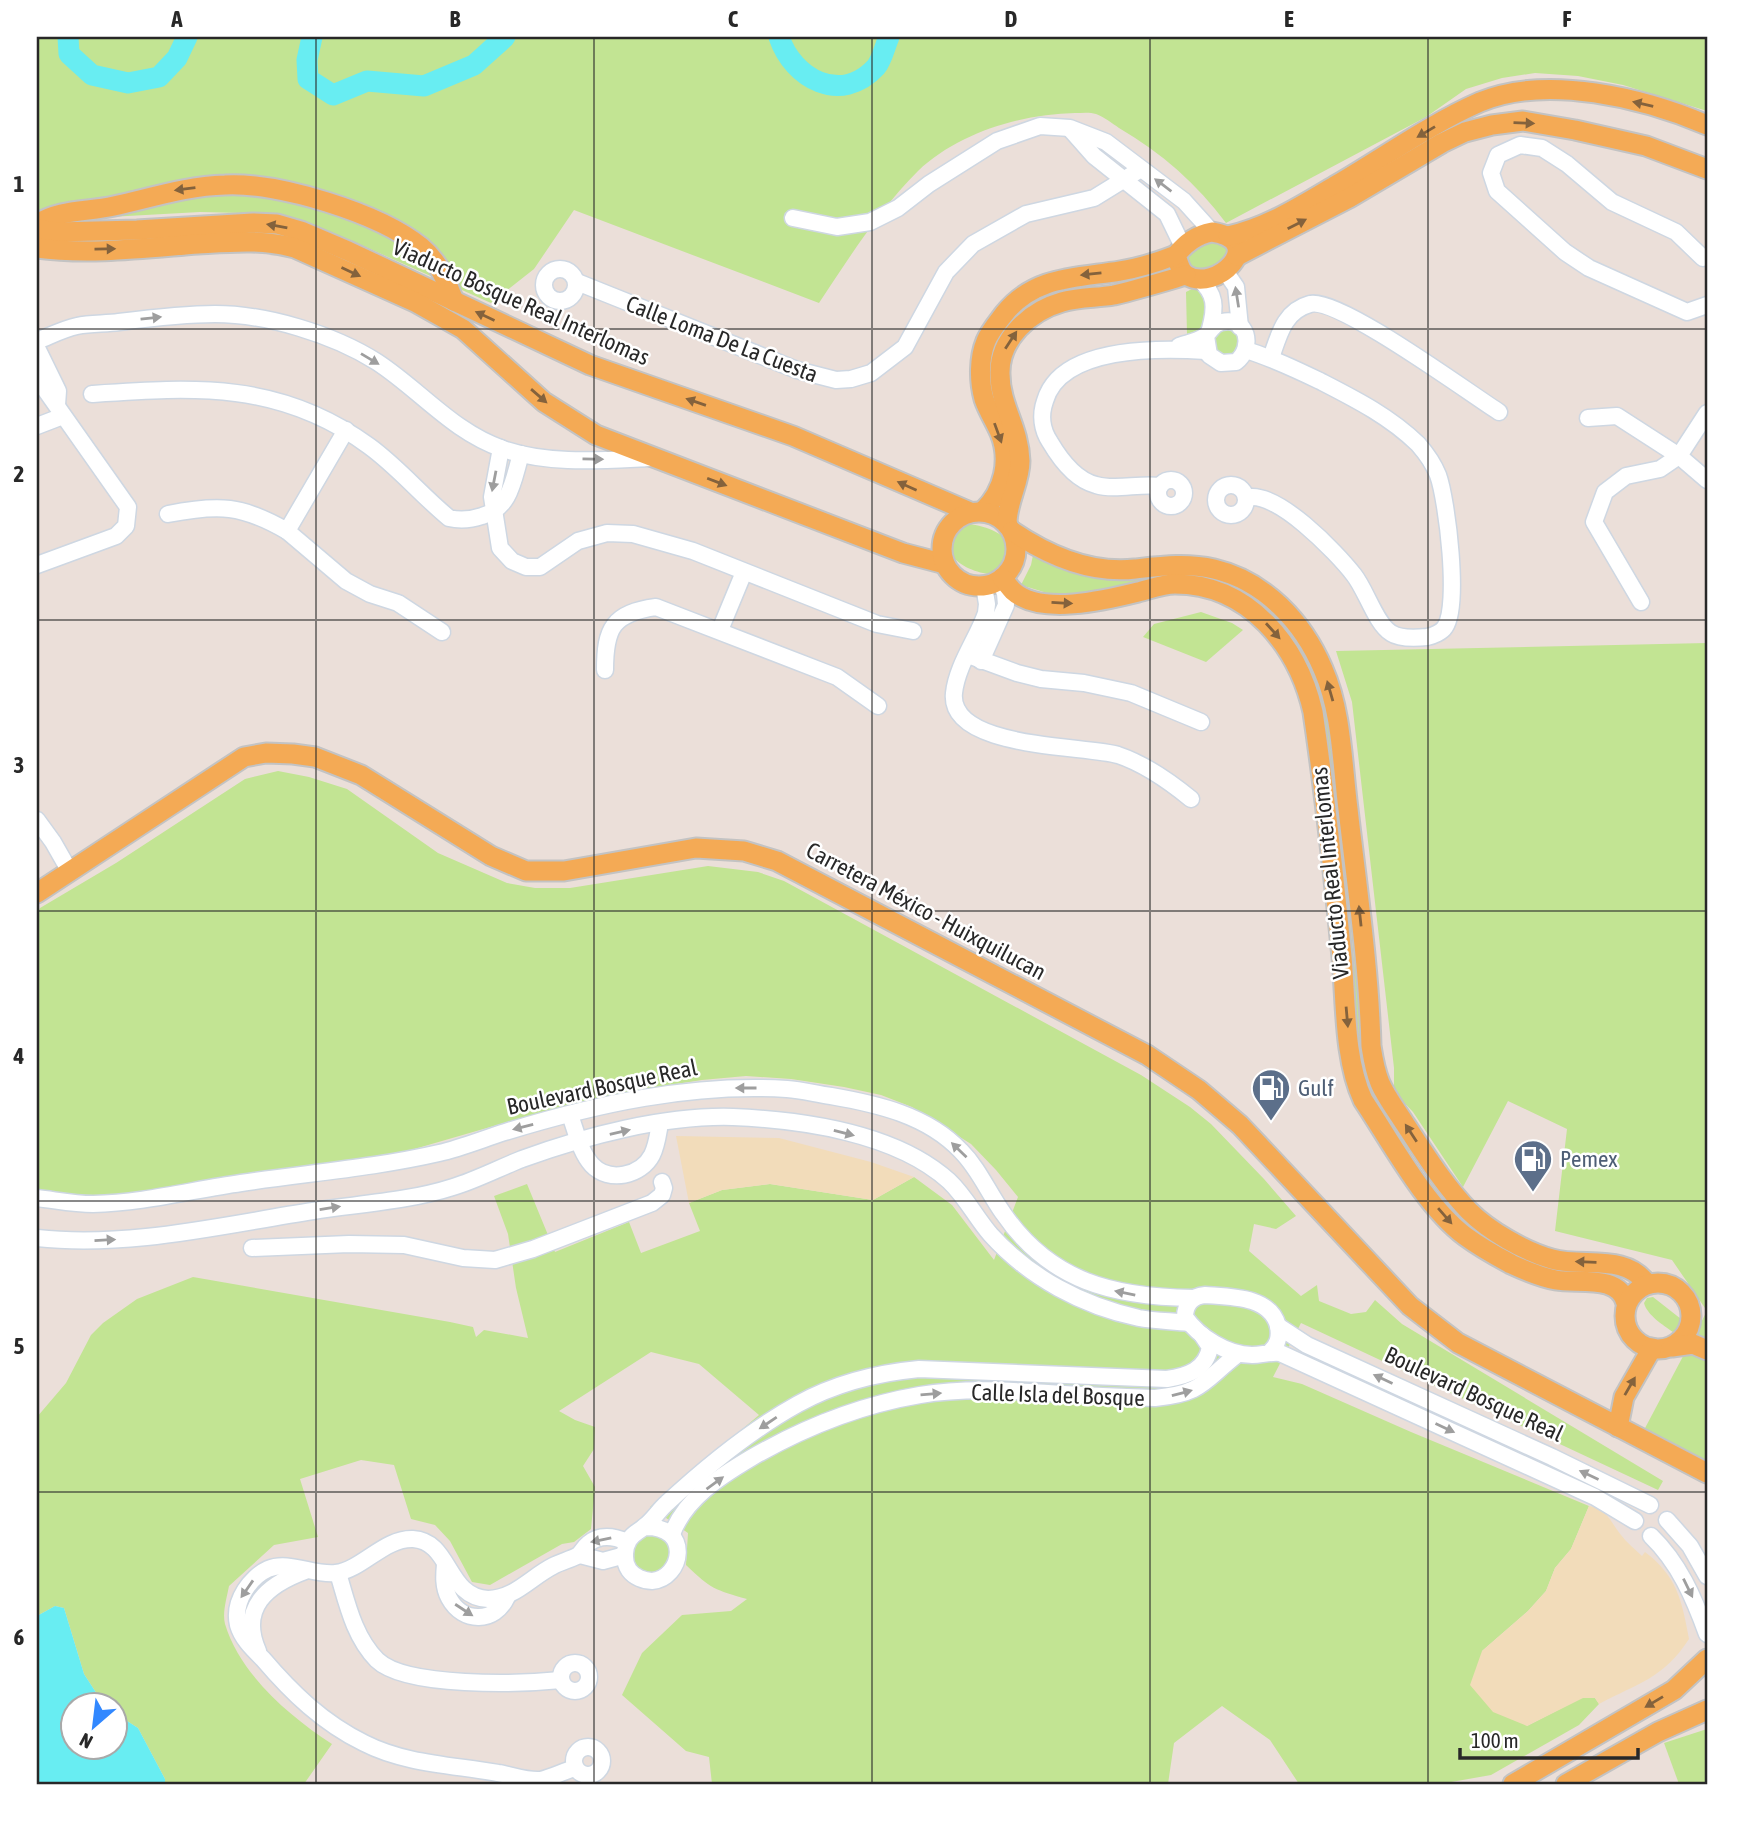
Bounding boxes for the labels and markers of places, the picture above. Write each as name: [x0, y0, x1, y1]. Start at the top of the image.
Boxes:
fuel station icon: Gulf: [1250, 1067, 1292, 1122]
place label: Gulf: [1298, 1075, 1334, 1101]
fuel station icon: Pemex: [1512, 1138, 1554, 1193]
place label: Pemex: [1560, 1146, 1618, 1172]

